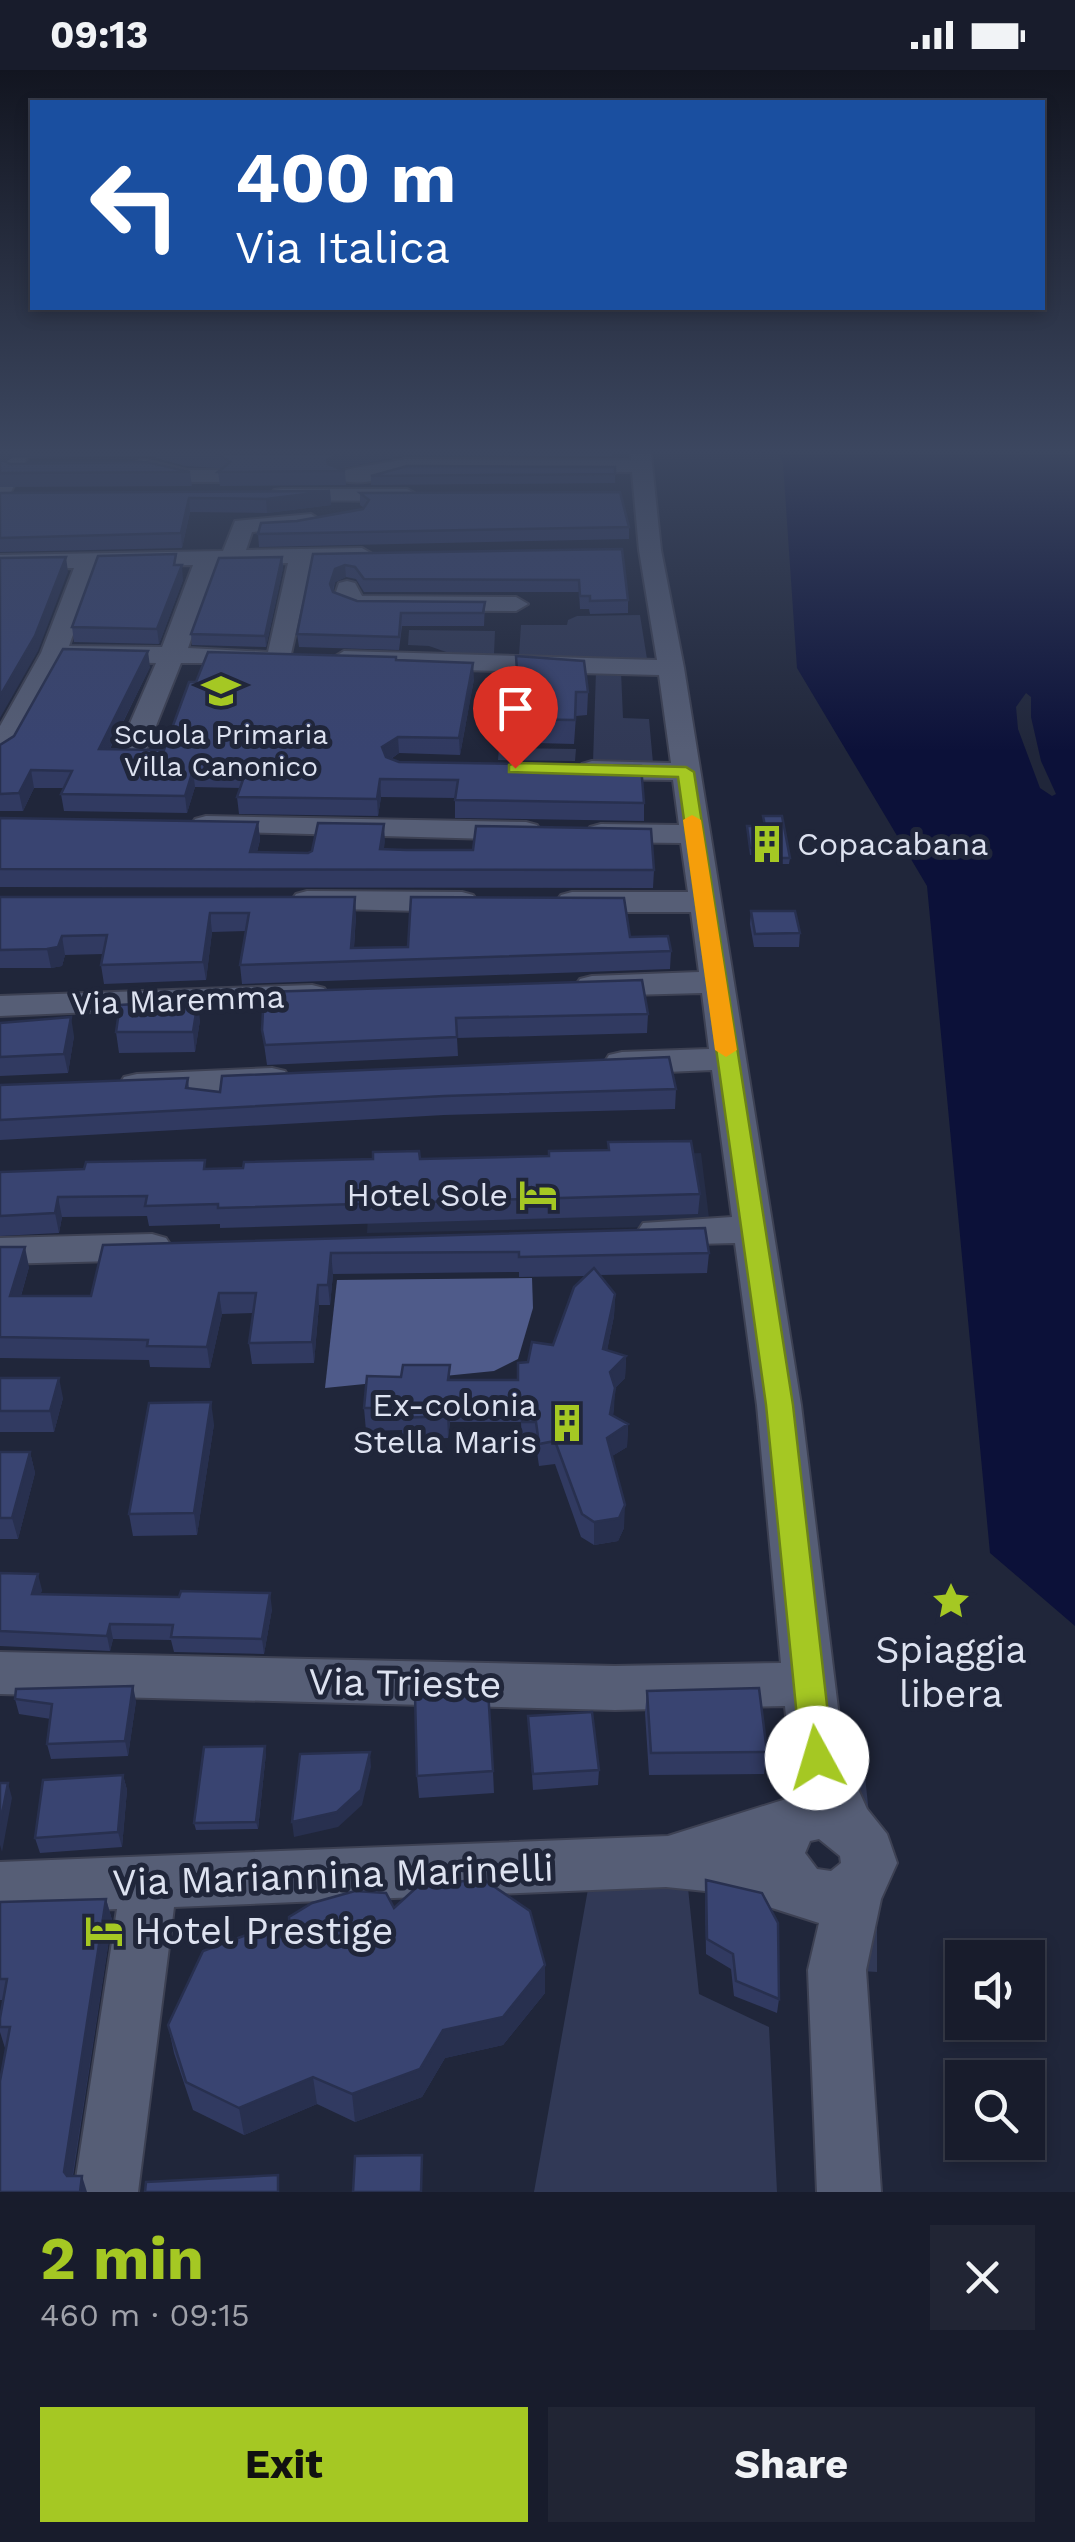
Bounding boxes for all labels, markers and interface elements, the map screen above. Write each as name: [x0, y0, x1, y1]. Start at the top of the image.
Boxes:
text: 09:13: [50, 13, 148, 57]
text: 400 m: [235, 137, 456, 219]
icon: left: [70, 140, 200, 270]
text: Via Italica: [235, 221, 450, 274]
pin: [473, 666, 558, 769]
school or university icon: Scuola Primaria Villa Canonico: [200, 670, 242, 712]
icon: arrive: [488, 681, 543, 736]
place label: Scuola Primaria Villa Canonico: [114, 718, 328, 783]
building icon: Copacabana: [746, 823, 788, 865]
place label: Copacabana: [797, 825, 988, 863]
street label: Via Maremma: [71, 977, 285, 1023]
hotel icon: Hotel Sole: [517, 1174, 559, 1216]
place label: Hotel Sole: [346, 1176, 508, 1214]
place label: Ex-colonia Stella Maris: [353, 1386, 537, 1461]
building icon: Ex-colonia Stella Maris: [546, 1402, 588, 1444]
place icon: Spiaggia libera: [930, 1580, 972, 1622]
place label: Spiaggia libera: [875, 1628, 1027, 1716]
street label: Via Trieste: [308, 1659, 502, 1707]
position arrow: [765, 1706, 869, 1810]
street label: Via Mariannina Marinelli: [112, 1845, 554, 1905]
place label: Hotel Prestige: [134, 1909, 393, 1953]
hotel icon: Hotel Prestige: [83, 1910, 125, 1952]
map controls: [945, 1940, 1045, 2160]
button: sound: [945, 1940, 1045, 2040]
button: search: [945, 2060, 1045, 2160]
text: 2 min: [40, 2223, 204, 2294]
button: close: [930, 2225, 1035, 2330]
text: 460 m · 09:15: [40, 2296, 250, 2334]
button: Exit: [40, 2407, 528, 2522]
button: Share: [548, 2407, 1035, 2522]

